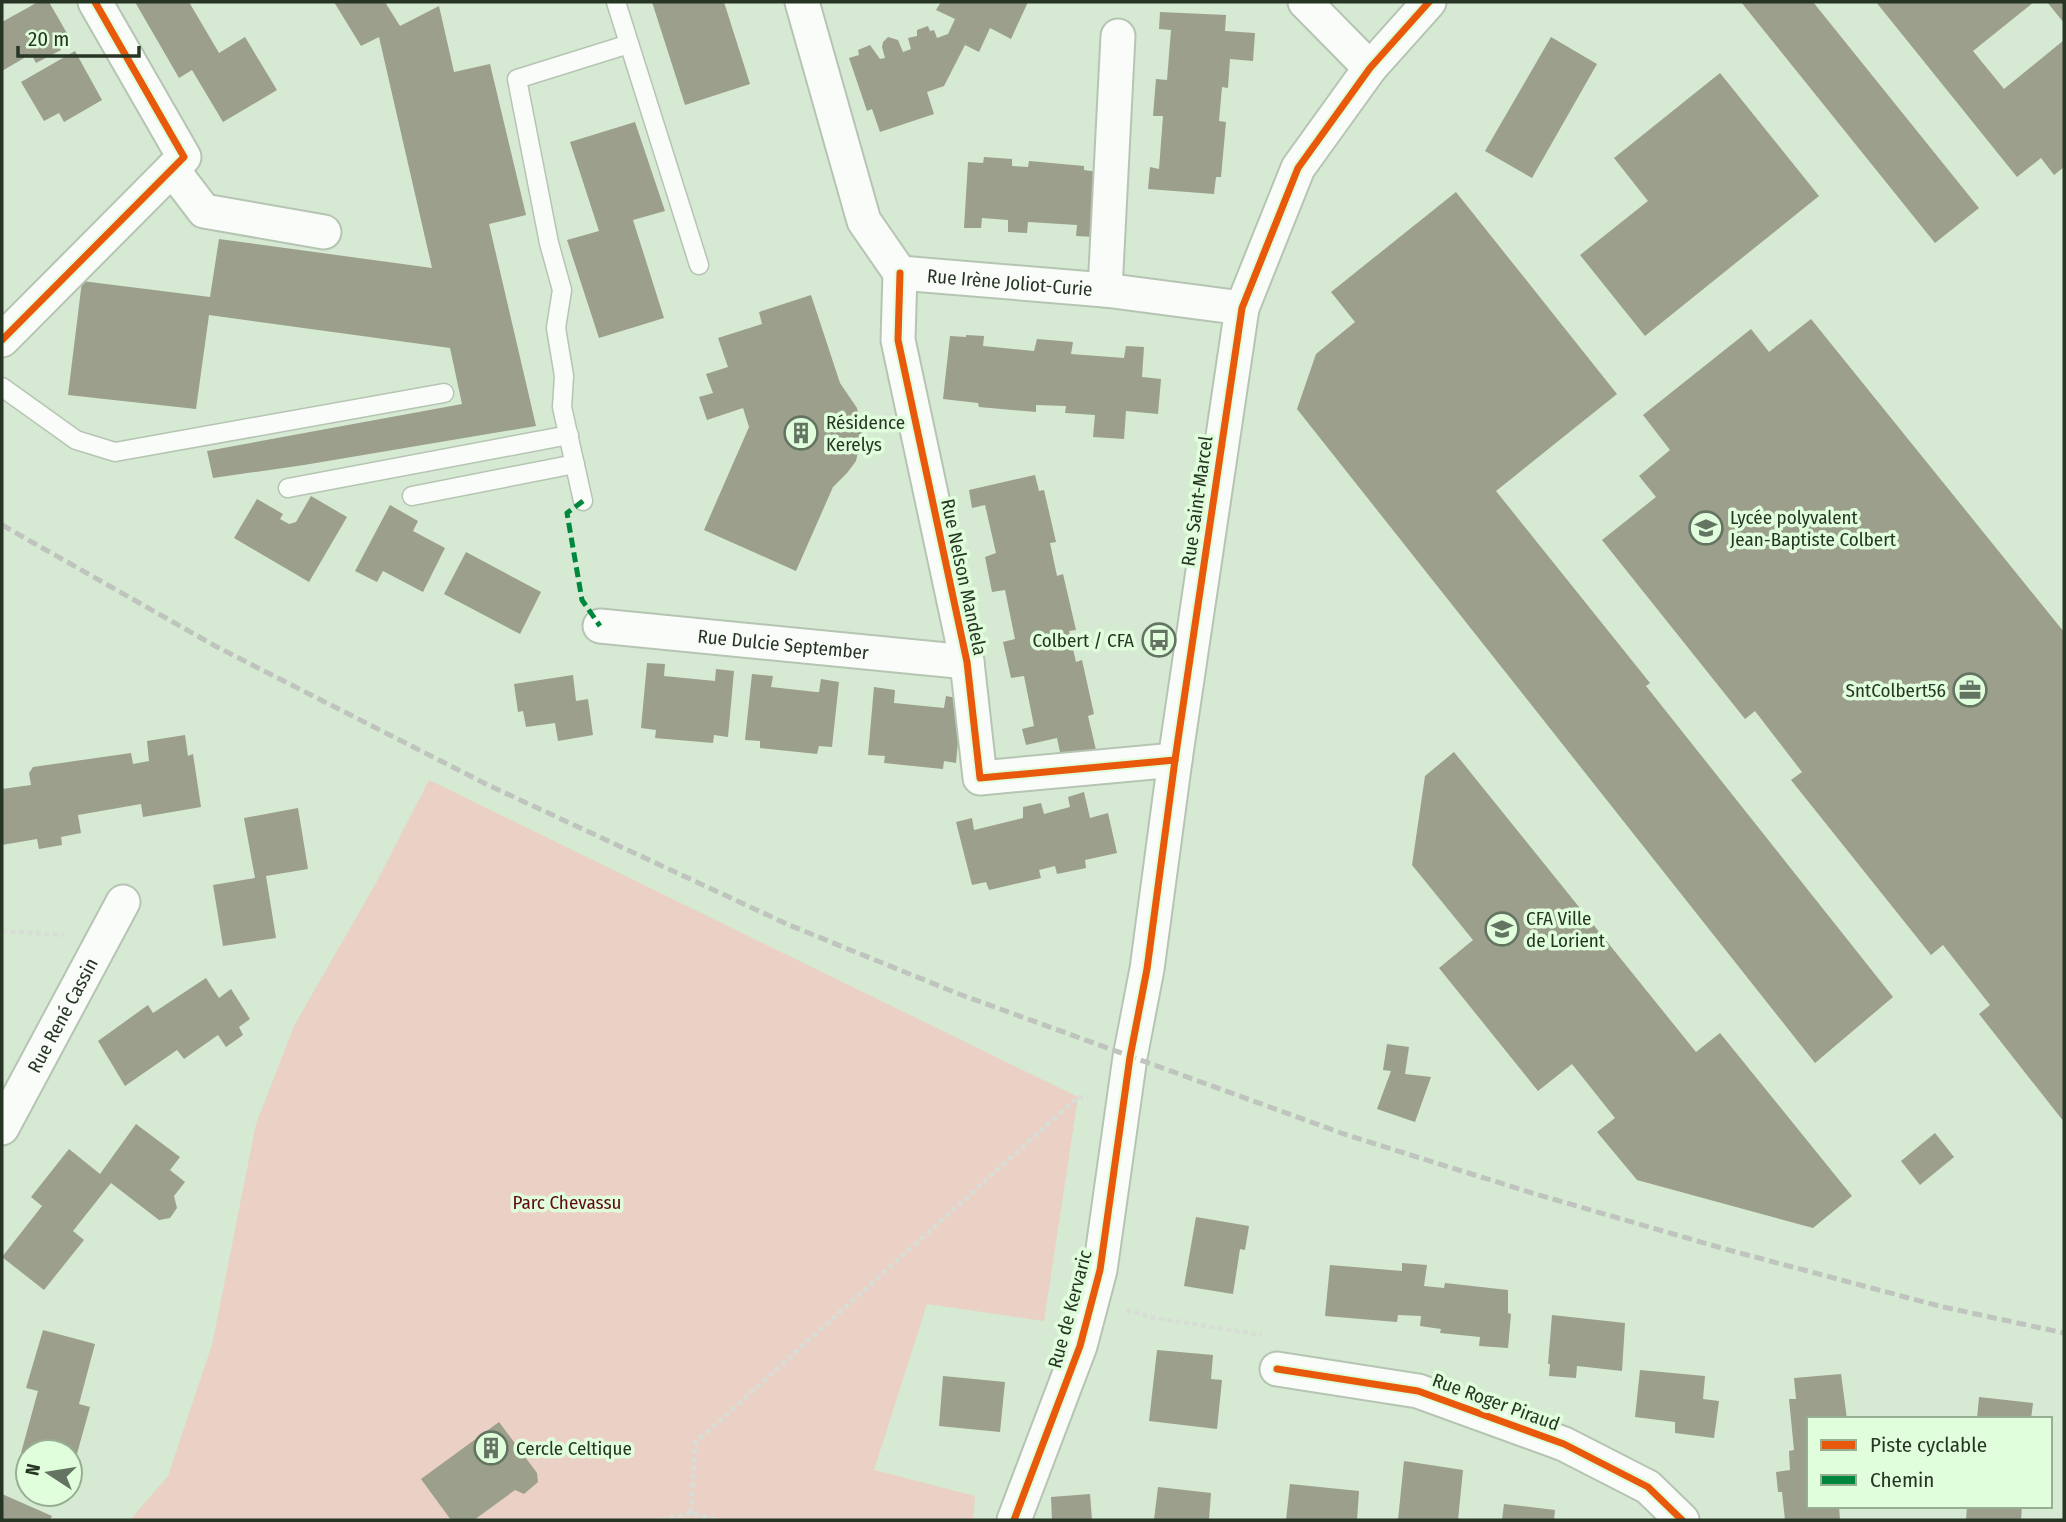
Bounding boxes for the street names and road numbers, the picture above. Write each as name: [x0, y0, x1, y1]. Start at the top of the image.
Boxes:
street label: Rue Irène Joliot-Curie: [926, 264, 1093, 300]
street label: Rue Saint-Marcel: [1176, 434, 1218, 568]
street label: Rue Nelson Mandela: [936, 497, 992, 657]
street label: Rue Dulcie September: [696, 624, 870, 664]
street label: Rue René Cassin: [22, 954, 103, 1077]
street label: Rue de Kervaric: [1043, 1248, 1097, 1370]
street label: Rue Roger Piraud: [1429, 1368, 1563, 1436]

